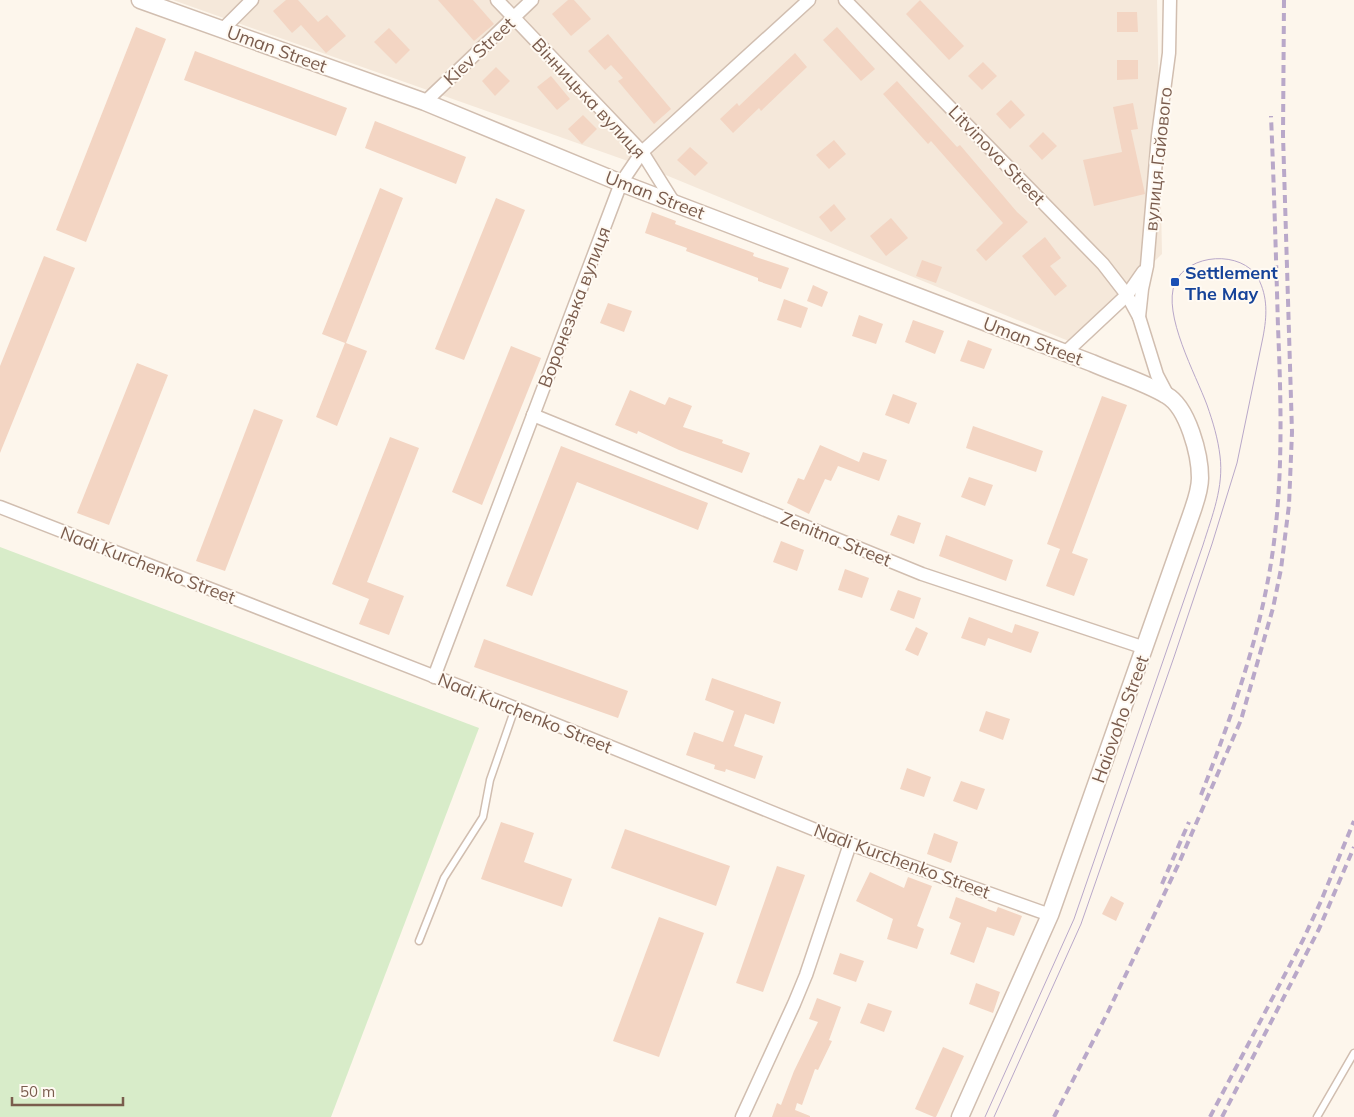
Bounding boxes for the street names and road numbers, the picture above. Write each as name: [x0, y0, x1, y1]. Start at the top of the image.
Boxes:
street label: Kiev Street: [438, 12, 520, 90]
street label: Uman Street: [224, 20, 330, 78]
street label: Вінницька вулиця: [527, 33, 651, 163]
street label: вулиця Гайового: [1139, 86, 1177, 232]
street label: Litvinova Street: [944, 100, 1050, 210]
street label: Uman Street: [602, 165, 708, 225]
street label: Воронезька вулиця: [533, 223, 615, 391]
street label: Uman Street: [980, 311, 1086, 371]
street label: Zenitna Street: [777, 506, 895, 572]
street label: Nadi Kurchenko Street: [57, 521, 239, 609]
street label: Haiovoho Street: [1086, 652, 1154, 786]
street label: Nadi Kurchenko Street: [435, 668, 615, 758]
street label: Nadi Kurchenko Street: [811, 818, 993, 904]

